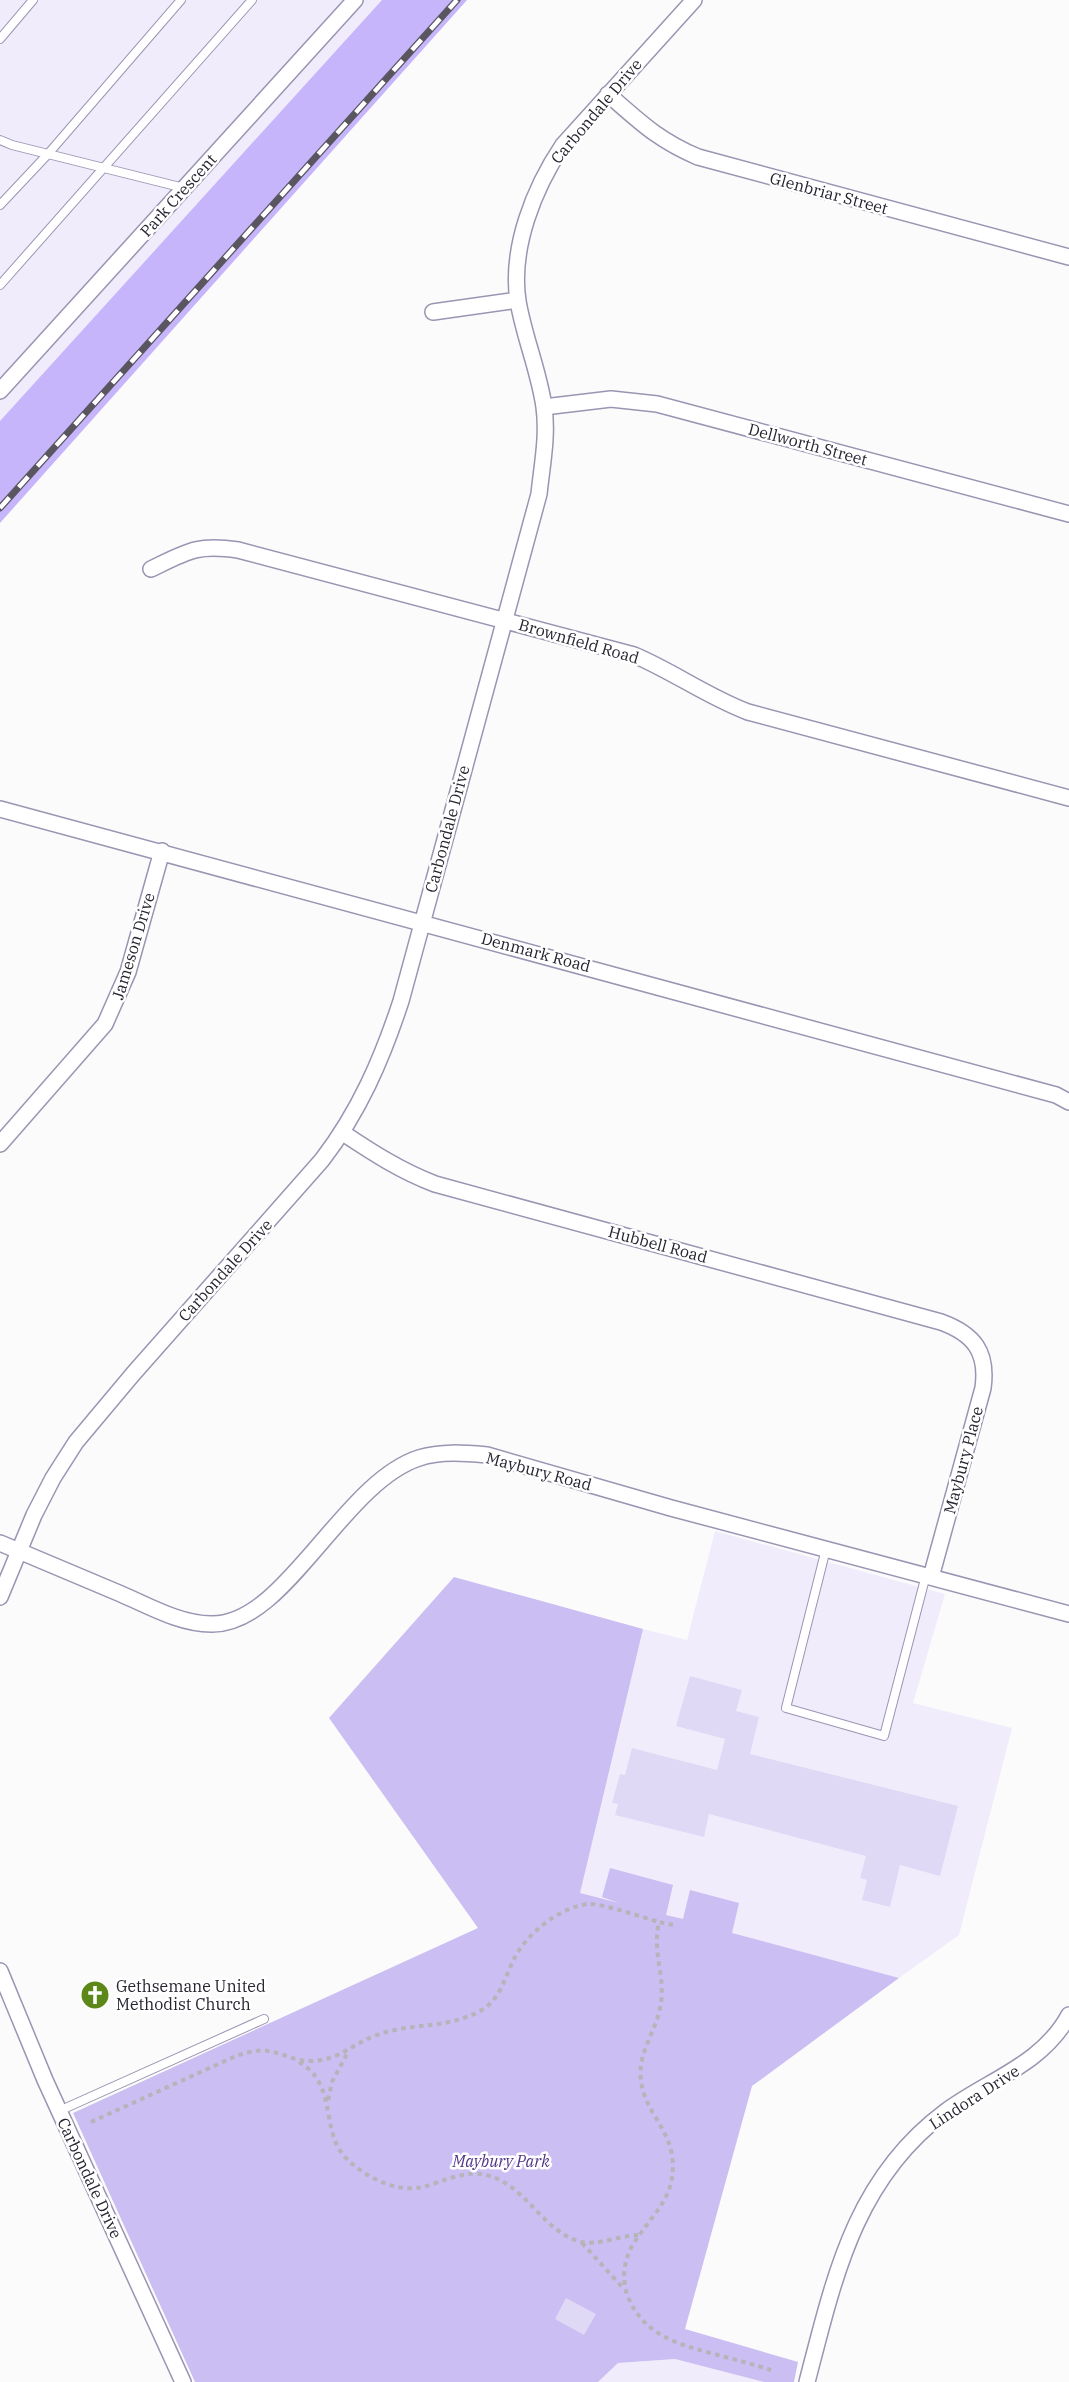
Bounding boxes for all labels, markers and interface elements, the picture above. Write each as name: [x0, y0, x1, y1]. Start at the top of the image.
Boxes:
street label: Carbondale Drive: [546, 54, 646, 168]
street label: Park Crescent: [136, 149, 221, 241]
street label: Glenbriar Street: [768, 168, 891, 218]
street label: Dellworth Street: [746, 419, 870, 470]
street label: Brownfield Road: [516, 614, 642, 668]
street label: Carbondale Drive: [420, 763, 474, 895]
street label: Jameson Drive: [107, 890, 159, 1002]
street label: Denmark Road: [479, 928, 593, 976]
street label: Carbondale Drive: [174, 1215, 276, 1325]
street label: Hubbell Road: [606, 1221, 710, 1267]
street label: Maybury Place: [939, 1404, 987, 1516]
street label: Maybury Road: [484, 1447, 594, 1495]
place label: Gethsemane United Methodist Church: [116, 1976, 266, 2014]
church icon: Gethsemane United Methodist Church: [79, 1979, 111, 2011]
street label: Lindora Drive: [925, 2060, 1023, 2134]
street label: Carbondale Drive: [53, 2114, 127, 2242]
park label: Maybury Park: [451, 2151, 550, 2171]

